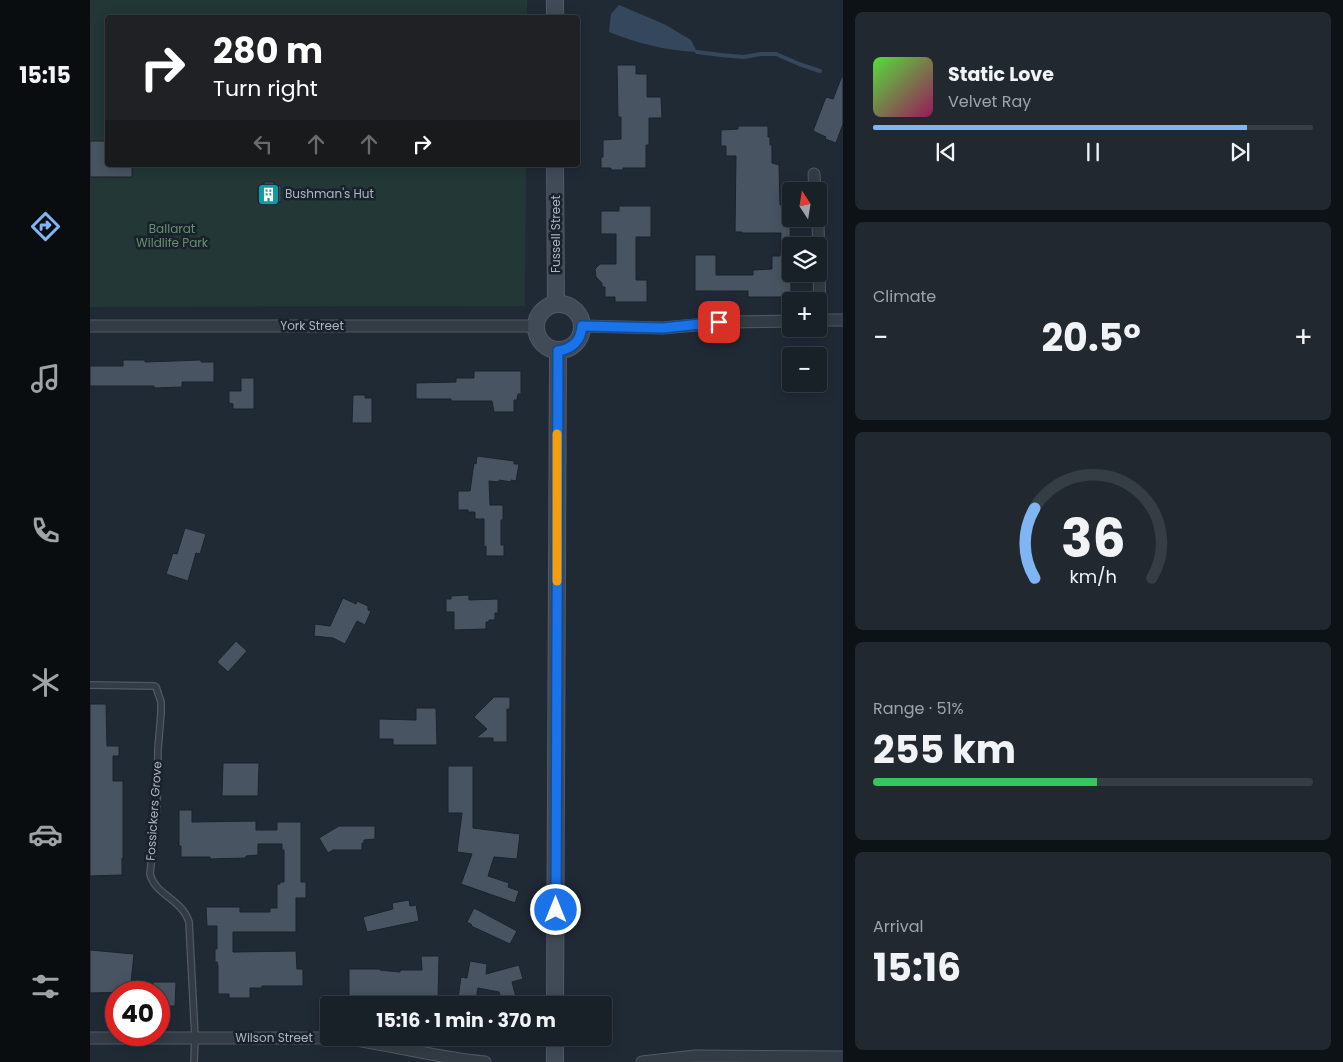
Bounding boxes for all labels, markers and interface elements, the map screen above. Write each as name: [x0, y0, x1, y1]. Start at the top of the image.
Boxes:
text: 280 m: [213, 26, 323, 75]
icon: right: [130, 35, 195, 100]
text: 15:15: [19, 60, 71, 91]
text: Static Love: [948, 61, 1054, 88]
text: Turn right: [213, 73, 318, 104]
text: Velvet Ray: [948, 90, 1031, 113]
icon: left: [249, 130, 277, 158]
icon: ahead: [302, 130, 330, 158]
icon: ahead: [355, 130, 383, 158]
icon: right: [408, 130, 436, 158]
icon: previous: [932, 138, 960, 166]
icon: pause: [1079, 138, 1107, 166]
icon: next: [1226, 138, 1254, 166]
building icon: Bushman's Hut: [257, 182, 281, 206]
north arrow: [782, 182, 828, 228]
map controls: [782, 182, 827, 392]
place label: Bushman's Hut: [285, 185, 374, 202]
street label: Fussell Street: [547, 195, 564, 273]
icon: directions: [28, 209, 63, 244]
park label: Ballarat Wildlife Park: [136, 220, 209, 251]
button: layers: [782, 237, 827, 282]
text: Climate: [873, 285, 936, 308]
button: +: [782, 292, 827, 337]
pin: [698, 301, 740, 343]
icon: arrive: [705, 308, 733, 336]
text: 20.5°: [1041, 311, 1141, 364]
street label: York Street: [280, 317, 344, 334]
text: −: [873, 318, 888, 357]
text: +: [1294, 318, 1313, 357]
button: −: [782, 347, 827, 392]
icon: music: [28, 361, 63, 396]
text: 36: [1061, 502, 1125, 575]
icon: phone: [28, 513, 63, 548]
text: km/h: [1069, 564, 1117, 589]
icon: climate: [28, 665, 63, 700]
text: Range · 51%: [873, 697, 964, 720]
text: 255 km: [873, 723, 1016, 776]
street label: Fossickers Grove: [142, 761, 165, 861]
icon: car: [28, 817, 63, 852]
position arrow: [529, 883, 581, 935]
text: Arrival: [873, 915, 923, 938]
text: 15:16: [873, 941, 961, 994]
icon: filters: [28, 969, 63, 1004]
speed limit sign: 40: [105, 981, 170, 1046]
text: 15:16 · 1 min · 370 m: [376, 1007, 556, 1034]
street label: Wilson Street: [235, 1029, 313, 1046]

